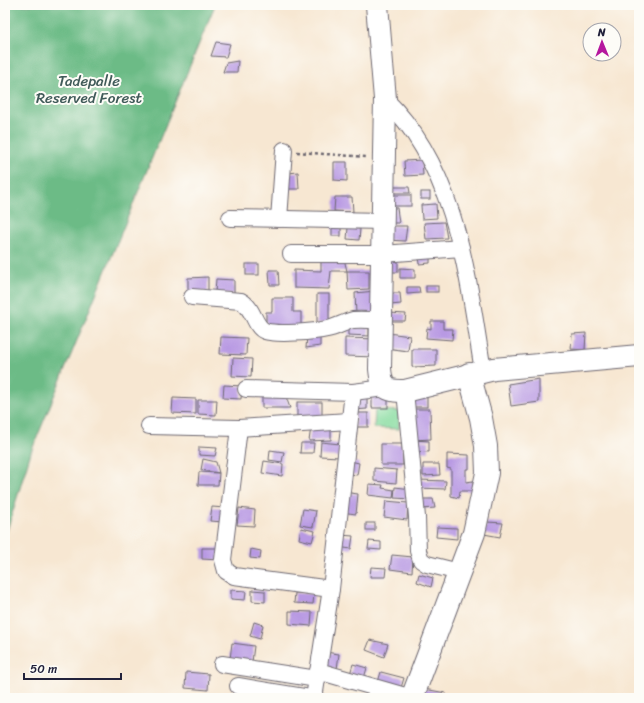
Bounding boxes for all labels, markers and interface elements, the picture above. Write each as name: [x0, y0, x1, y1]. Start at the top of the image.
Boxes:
north arrow: [582, 22, 622, 62]
text: N: [597, 23, 606, 42]
park label: Tadepalle Reserved Forest: [36, 68, 142, 111]
scale bar: [24, 655, 121, 681]
text: 50 m: [30, 658, 57, 680]

